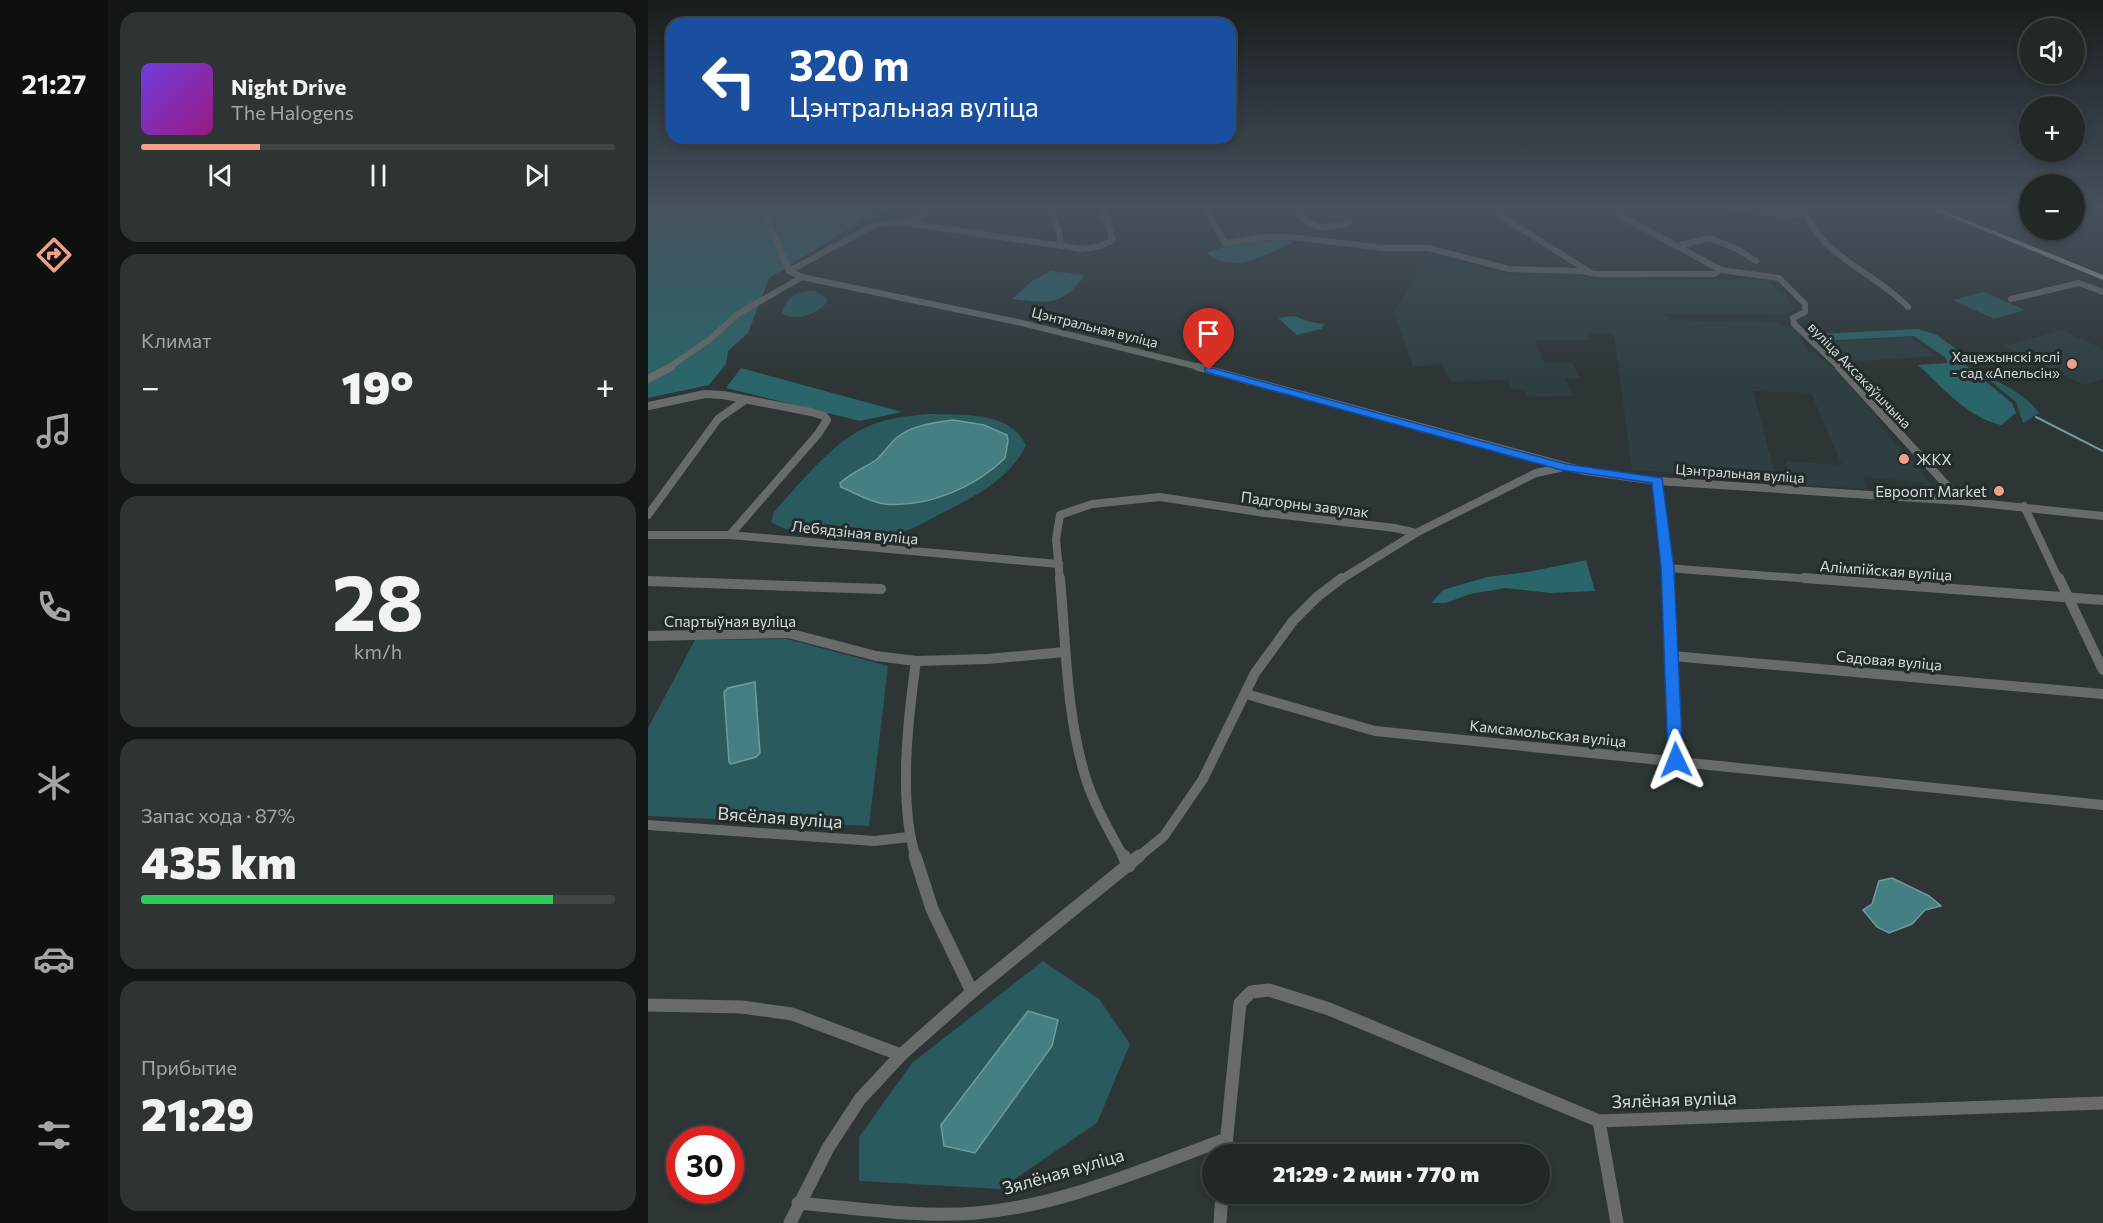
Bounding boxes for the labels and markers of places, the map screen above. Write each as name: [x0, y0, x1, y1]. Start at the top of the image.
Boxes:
pin: [1183, 308, 1234, 370]
place label: Хацежынскі яслі - сад «Апельсін»: [1952, 348, 2060, 381]
marker: Хацежынскі яслі - сад «Апельсін»: [2065, 357, 2079, 371]
place label: ЖКХ: [1916, 450, 1952, 468]
marker: ЖКХ: [1897, 452, 1911, 466]
place label: Евроопт Market: [1875, 482, 1987, 500]
marker: Евроопт Market: [1992, 484, 2006, 498]

